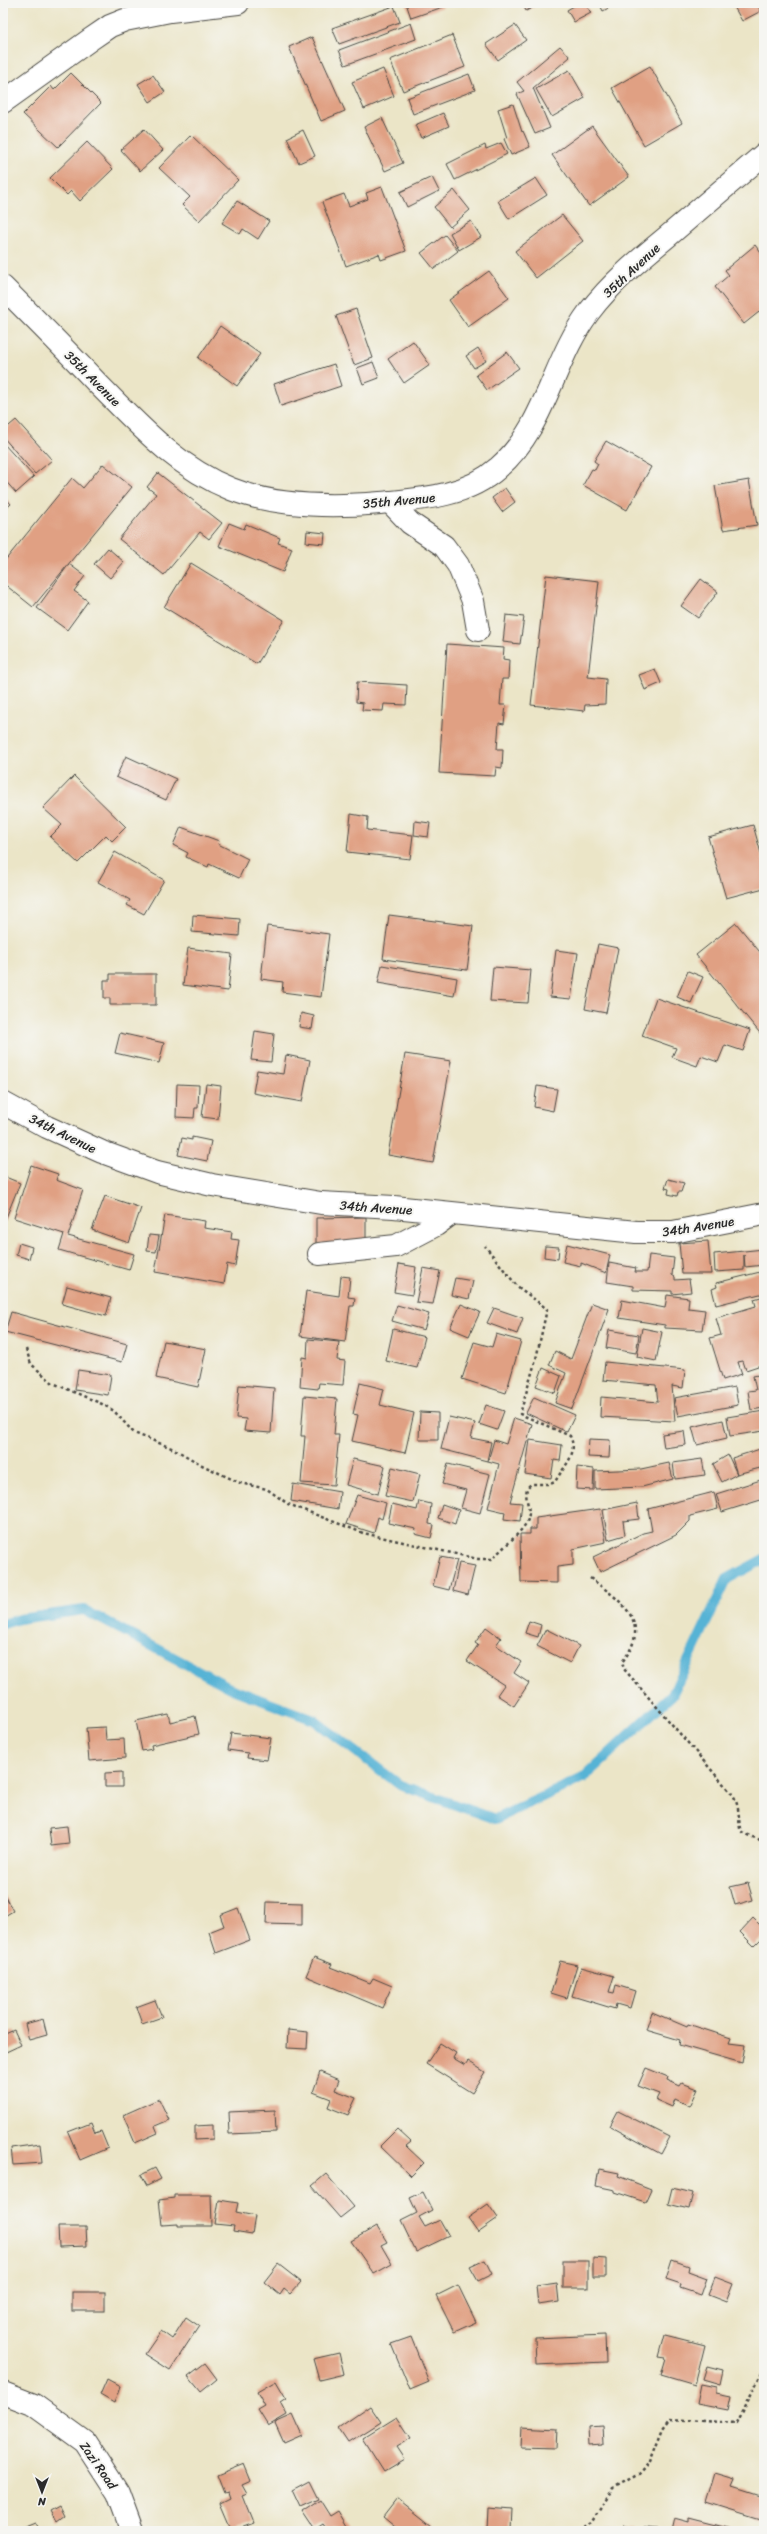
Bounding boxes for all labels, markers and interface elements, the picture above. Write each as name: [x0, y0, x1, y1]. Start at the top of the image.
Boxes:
street label: 35th Avenue: [597, 237, 666, 303]
street label: 35th Avenue: [59, 345, 126, 412]
street label: 35th Avenue: [362, 486, 436, 515]
street label: 34th Avenue: [25, 1107, 100, 1160]
street label: 34th Avenue: [339, 1193, 413, 1222]
street label: 34th Avenue: [660, 1209, 736, 1244]
street label: Zazi Road: [74, 2436, 124, 2495]
north arrow: [22, 2472, 62, 2512]
text: N: [38, 2492, 47, 2511]

